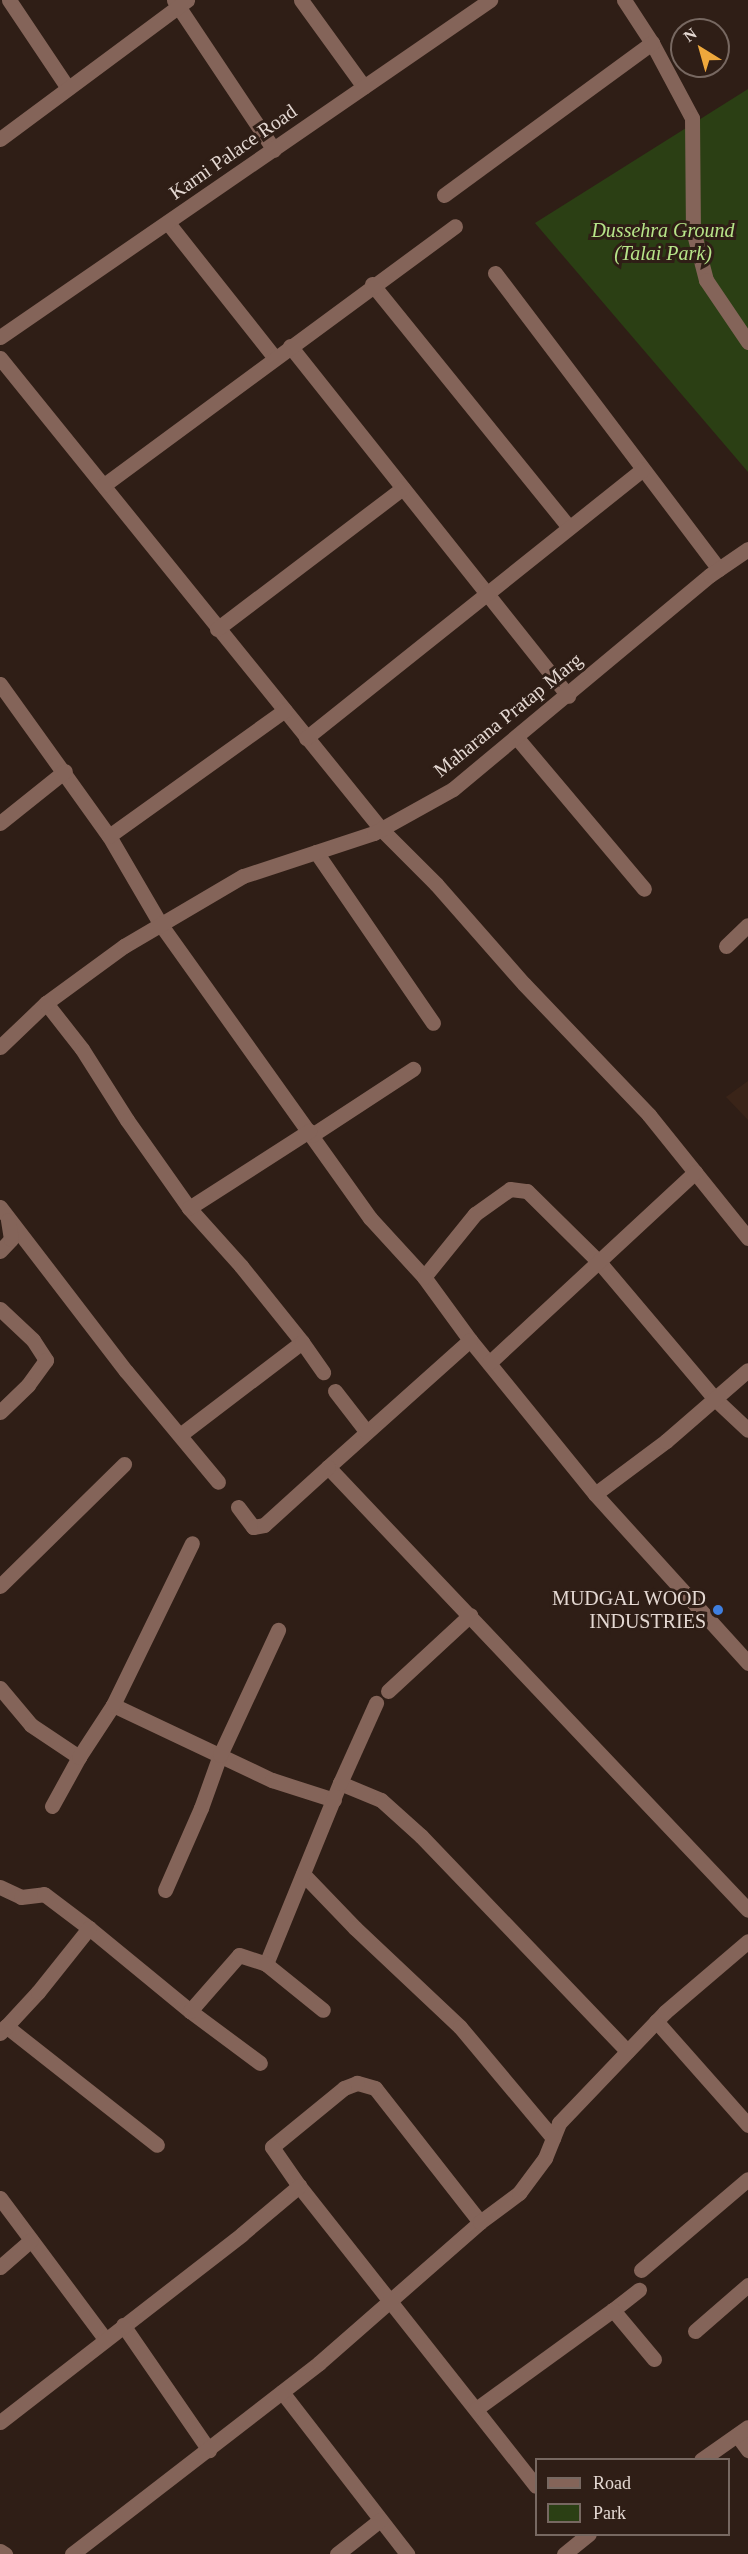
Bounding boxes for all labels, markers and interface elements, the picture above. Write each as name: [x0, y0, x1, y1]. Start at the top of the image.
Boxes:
north arrow: [670, 18, 730, 78]
text: N: [680, 25, 700, 45]
street label: Karni Palace Road: [165, 99, 301, 205]
park label: Dussehra Ground (Talai Park): [591, 219, 735, 266]
street label: Maharana Pratap Marg: [429, 648, 587, 782]
place label: MUDGAL WOOD INDUSTRIES: [551, 1586, 706, 1633]
marker: MUDGAL WOOD INDUSTRIES: [711, 1603, 725, 1617]
legend: [535, 2458, 730, 2536]
text: Road: [593, 2473, 631, 2493]
text: Park: [593, 2503, 626, 2523]

